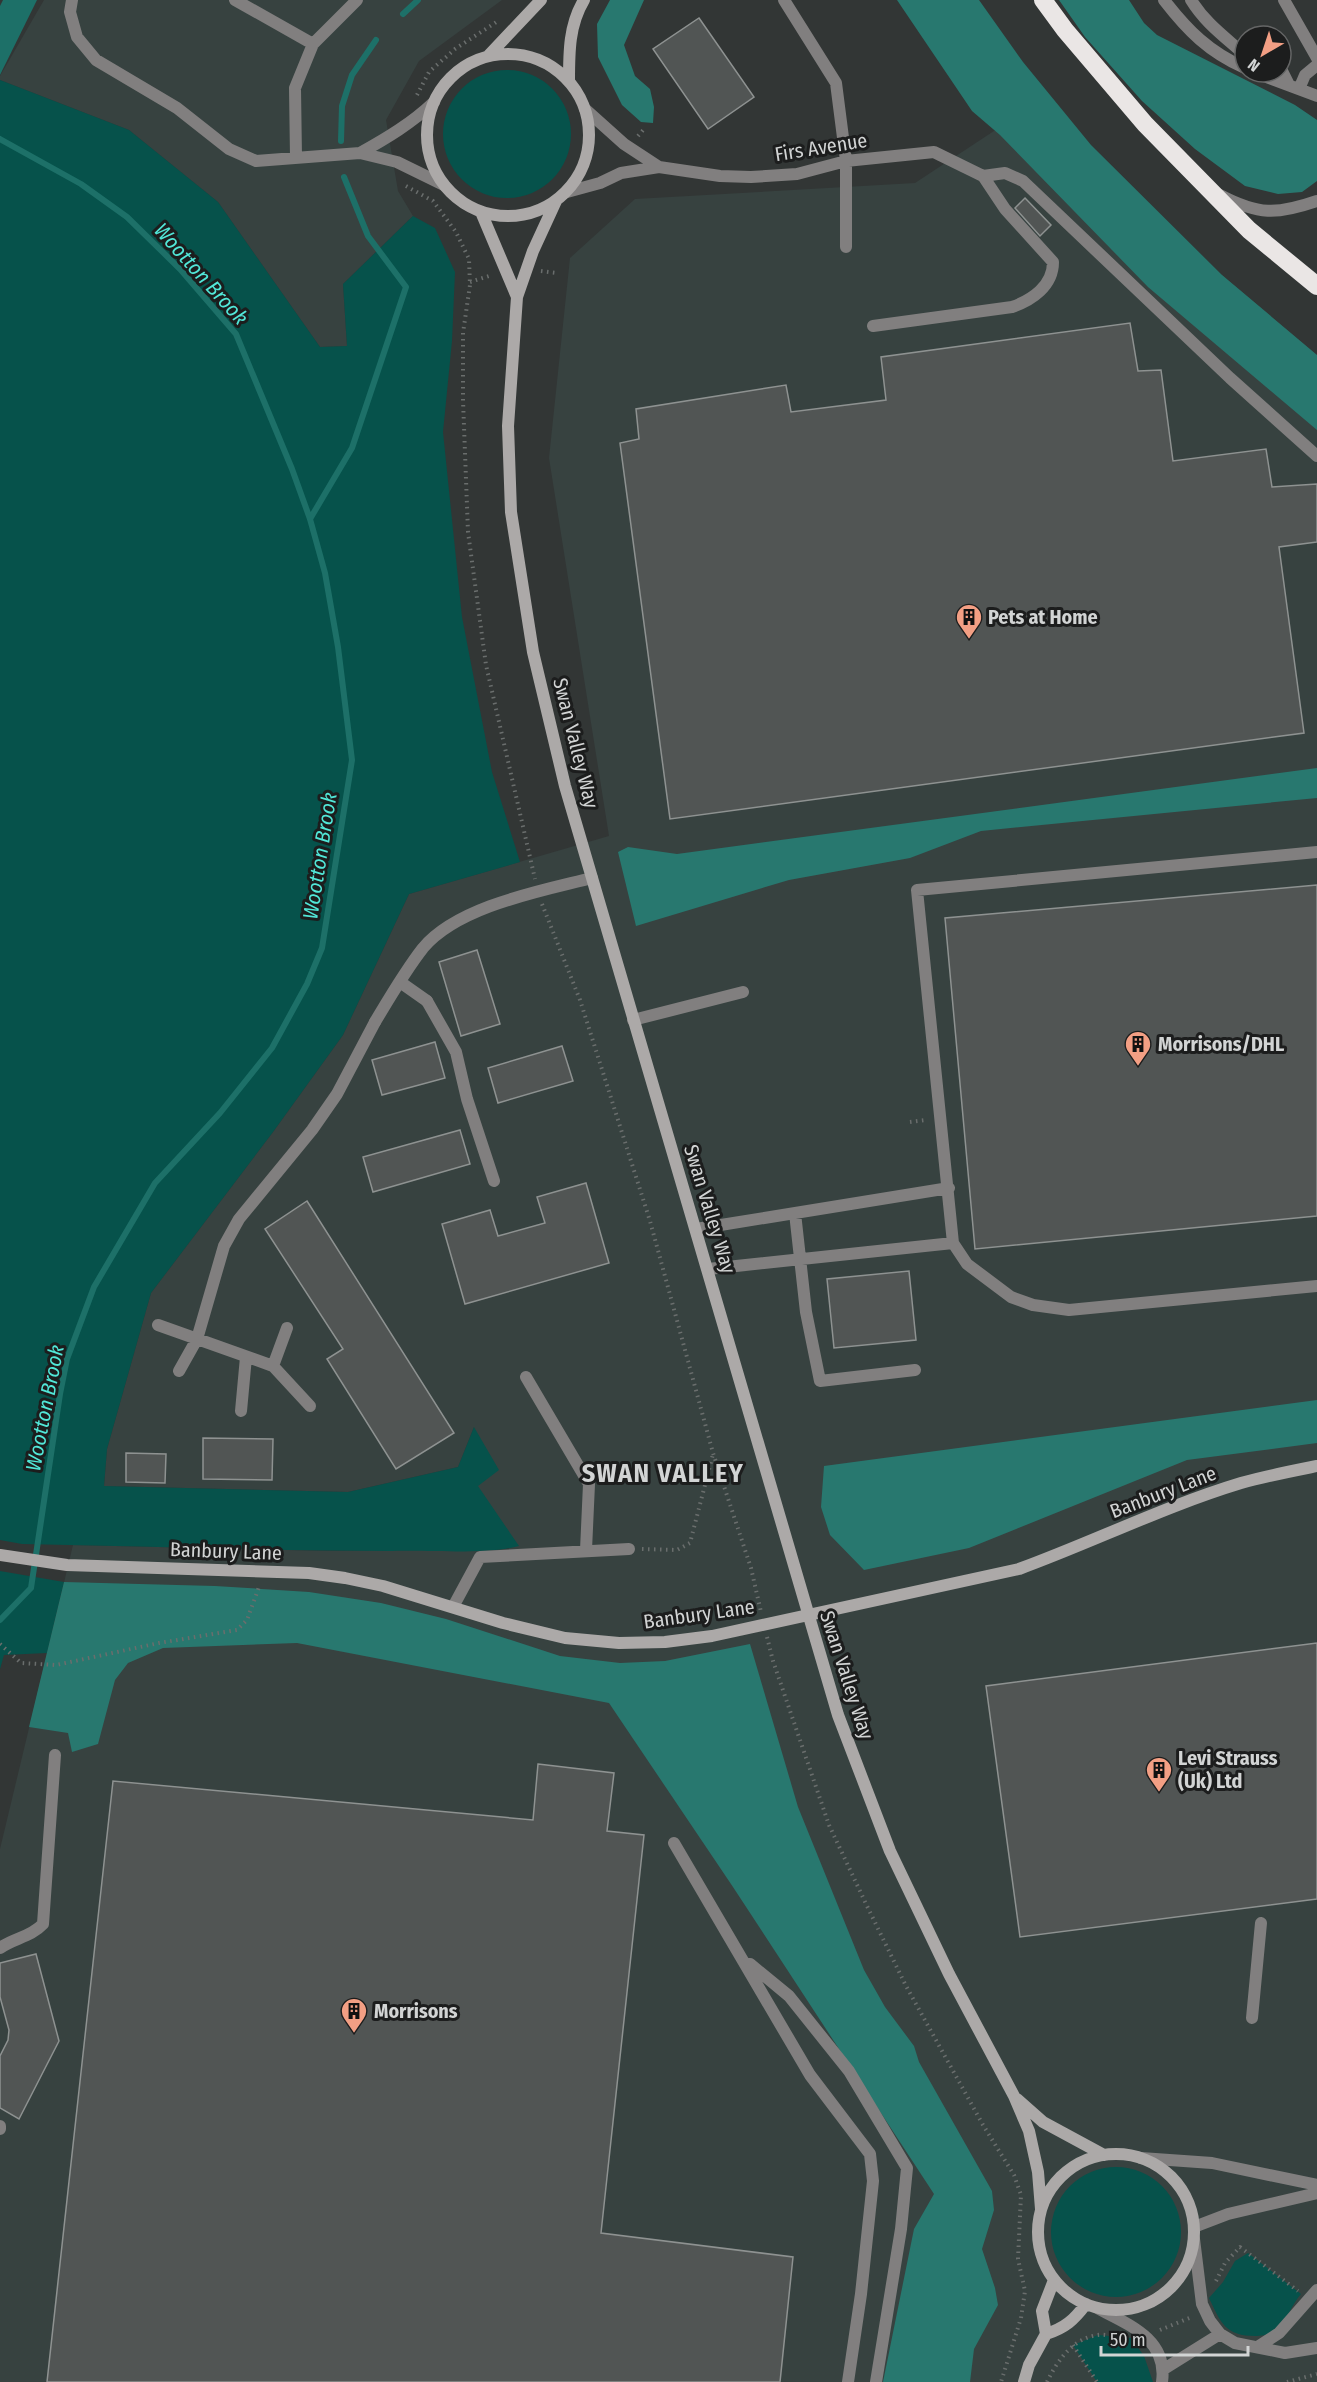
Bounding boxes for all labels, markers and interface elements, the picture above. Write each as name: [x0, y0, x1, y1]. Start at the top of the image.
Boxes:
north arrow: [1233, 24, 1293, 84]
text: N: [1244, 55, 1264, 76]
street label: Firs Avenue: [773, 128, 869, 166]
water label: Wootton Brook: [148, 218, 254, 330]
building icon: Pets at Home: [954, 602, 984, 640]
place label: Pets at Home: [988, 605, 1098, 629]
street label: Swan Valley Way: [548, 675, 604, 811]
water label: Wootton Brook: [297, 791, 343, 921]
building icon: Morrisons/DHL: [1123, 1029, 1153, 1067]
place label: Morrisons/DHL: [1158, 1032, 1285, 1056]
street label: Swan Valley Way: [679, 1142, 741, 1276]
water label: Wootton Brook: [20, 1343, 70, 1473]
district label: SWAN VALLEY: [582, 1458, 744, 1489]
street label: Banbury Lane: [1106, 1461, 1220, 1523]
street label: Banbury Lane: [170, 1537, 282, 1565]
street label: Banbury Lane: [642, 1594, 756, 1634]
street label: Swan Valley Way: [815, 1608, 879, 1742]
place label: Levi Strauss (Uk) Ltd: [1178, 1746, 1278, 1793]
building icon: Levi Strauss (Uk) Ltd: [1144, 1755, 1174, 1793]
building icon: Morrisons: [339, 1996, 369, 2034]
place label: Morrisons: [374, 1999, 458, 2023]
scale bar: [1101, 2319, 1248, 2357]
text: 50 m: [1110, 2329, 1146, 2351]

